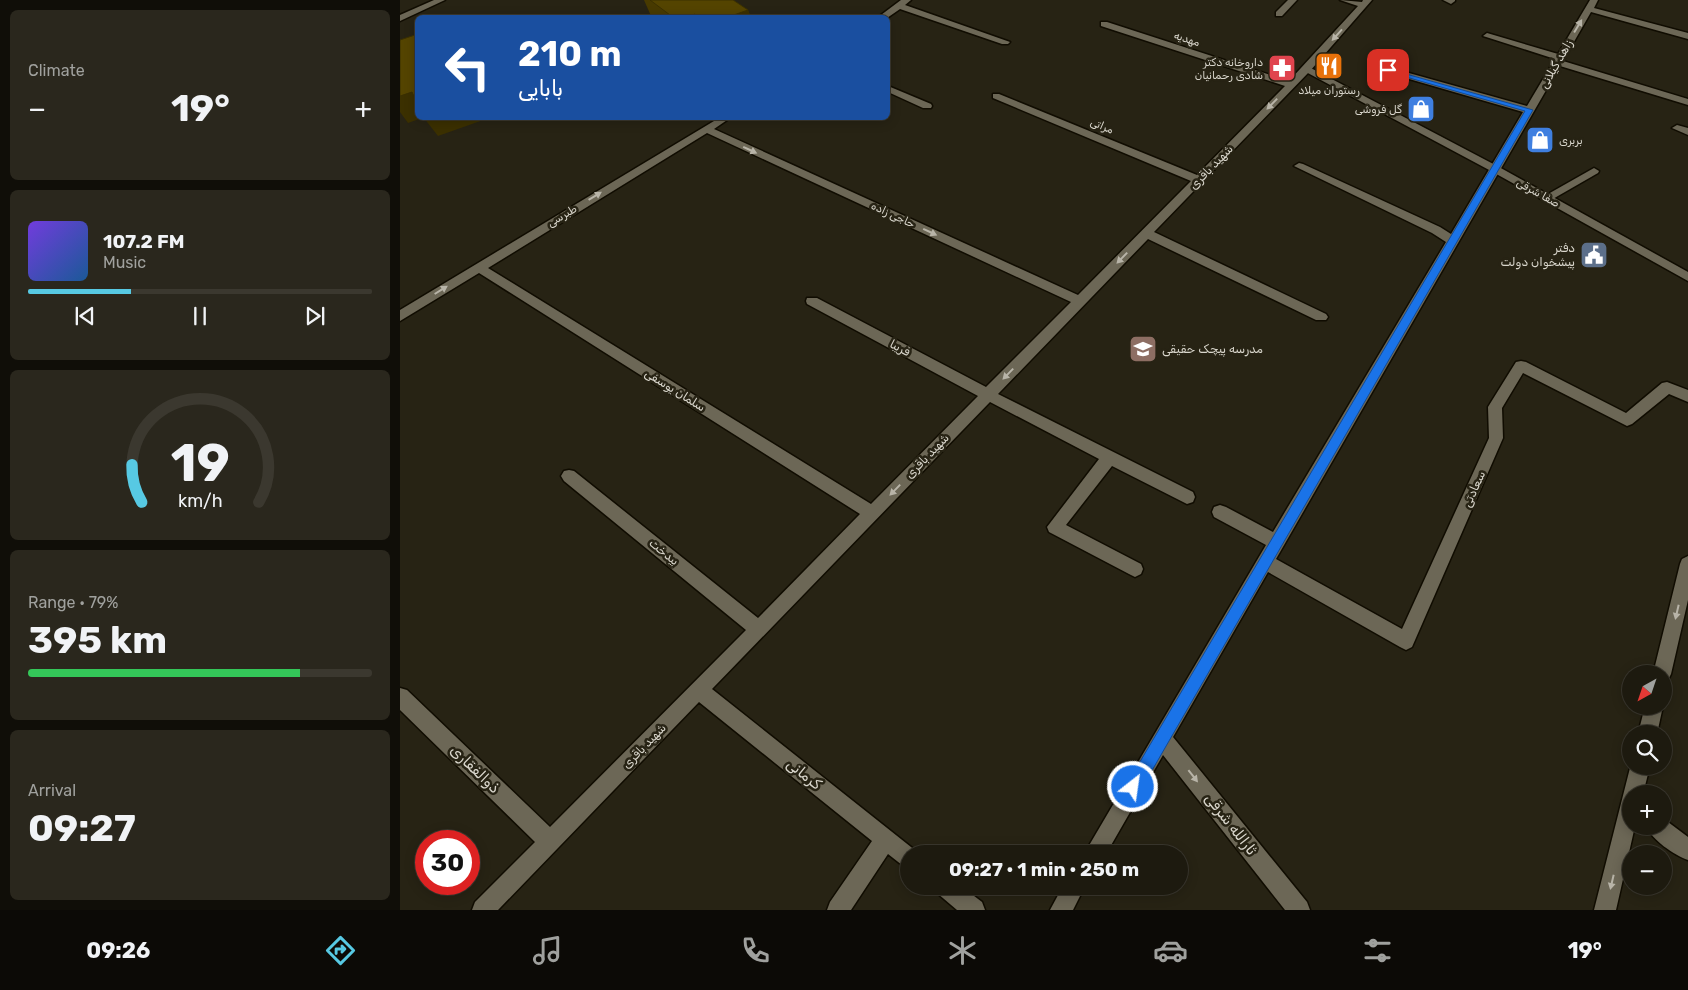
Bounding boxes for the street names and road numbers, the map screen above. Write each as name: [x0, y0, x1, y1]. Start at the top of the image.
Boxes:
street label: مهدیه: [1172, 29, 1202, 49]
street label: زاهد گیلانی: [1536, 37, 1576, 91]
street label: مراتی: [1088, 115, 1116, 137]
street label: شهید باقری: [1186, 142, 1237, 193]
street label: صفا شرقی: [1514, 176, 1562, 210]
street label: حاجی زاده: [869, 199, 917, 231]
street label: طبرسی: [545, 202, 579, 230]
street label: فریبا: [887, 337, 913, 360]
street label: سلمان یوسفی: [642, 366, 708, 415]
street label: شهید باقری: [902, 431, 953, 482]
street label: سعادتی: [1460, 469, 1489, 510]
street label: بیدخت: [646, 536, 682, 568]
street label: شهید باقری: [619, 721, 670, 772]
street label: ذوالفقاری: [446, 741, 504, 798]
street label: کرمانی: [783, 755, 825, 794]
street label: ثارالله شرقی: [1201, 789, 1261, 859]

